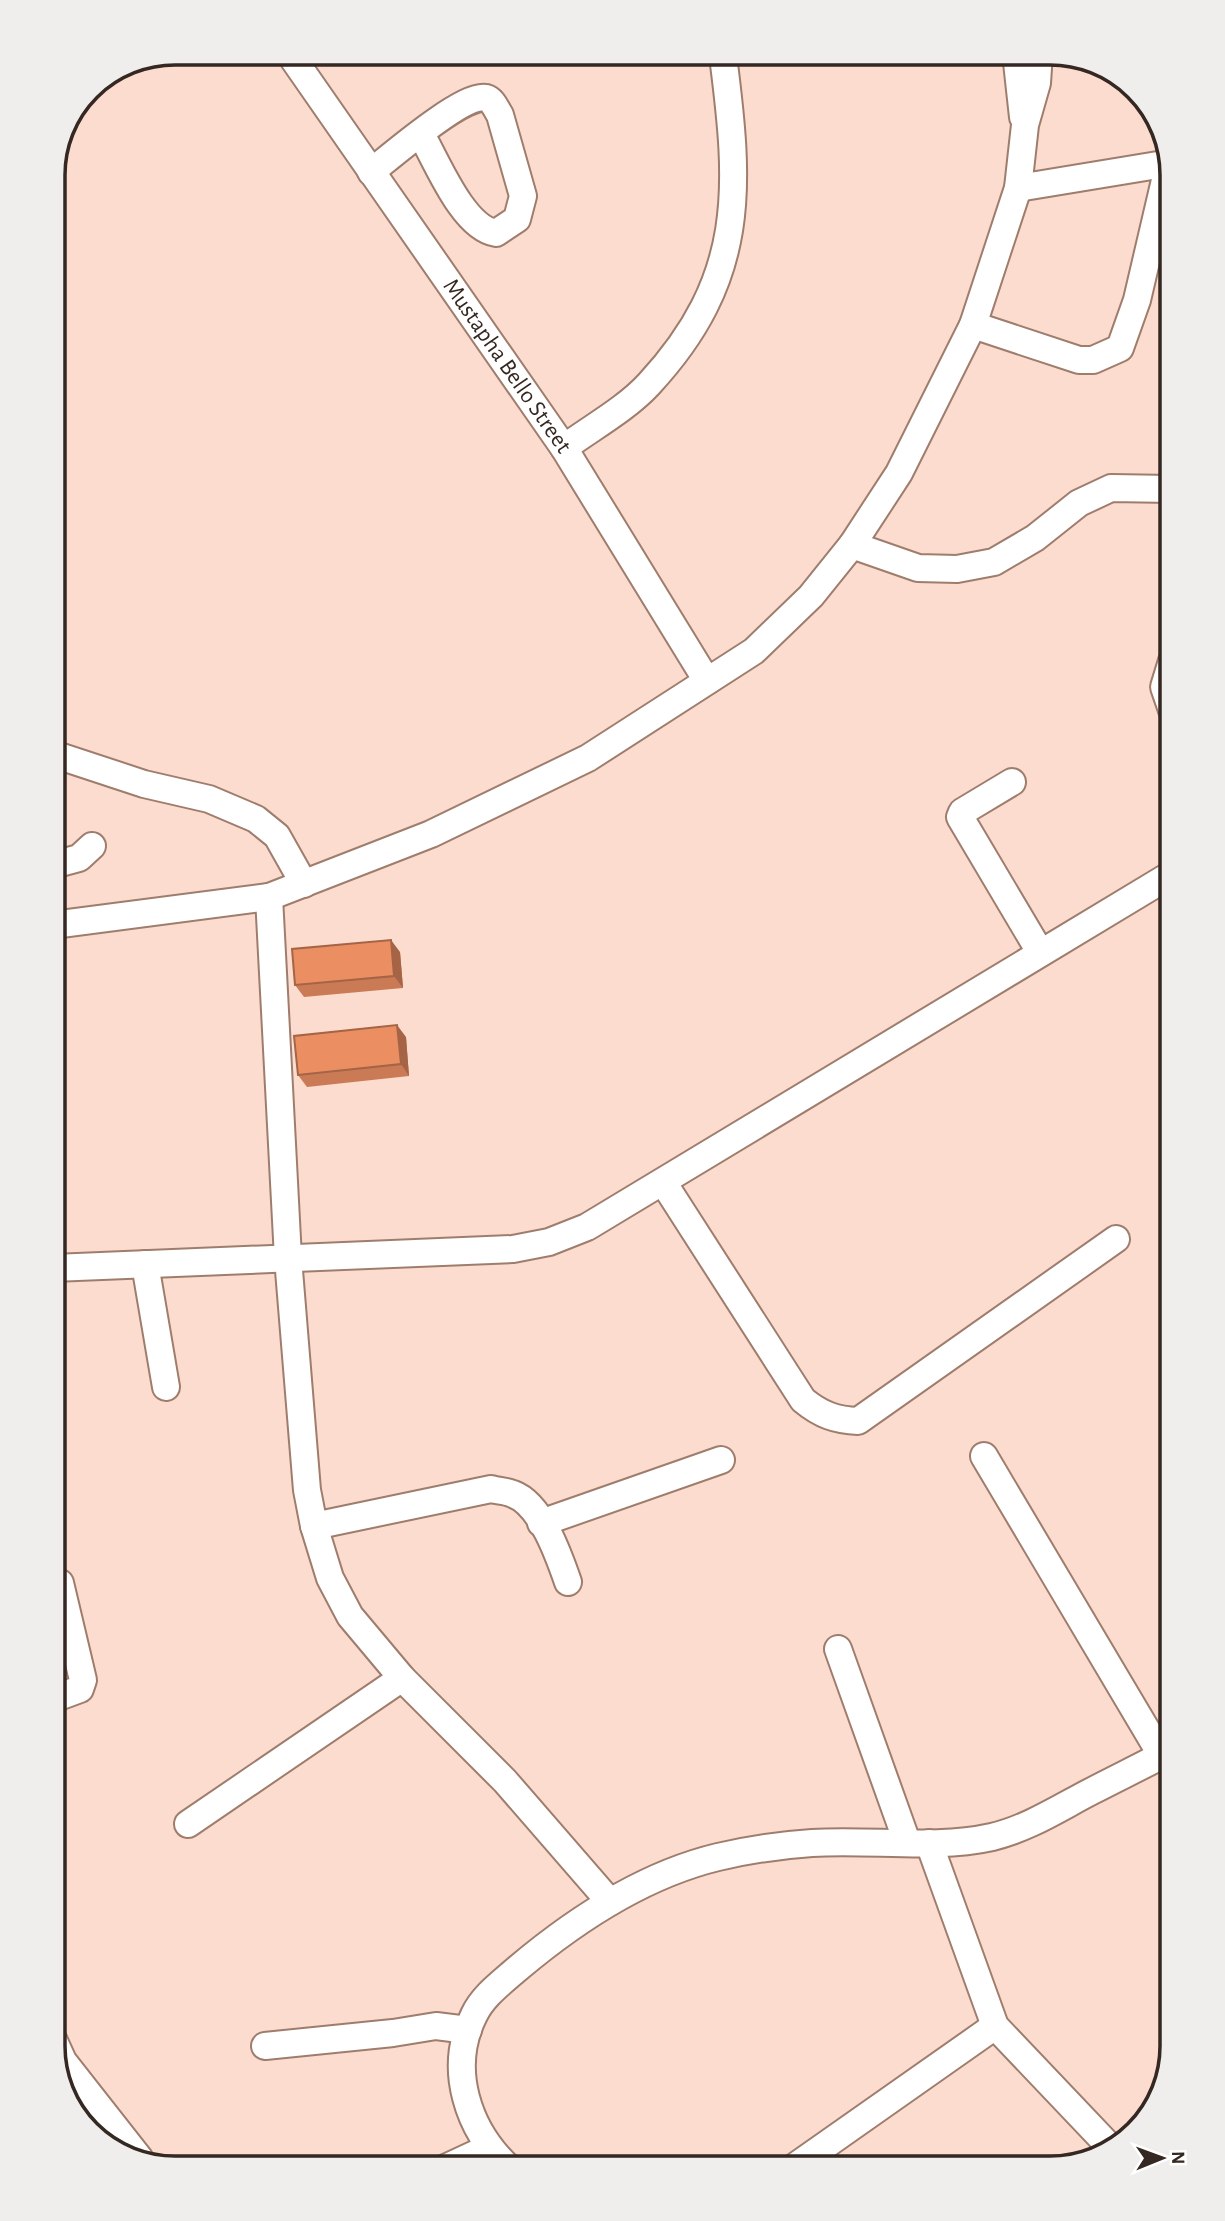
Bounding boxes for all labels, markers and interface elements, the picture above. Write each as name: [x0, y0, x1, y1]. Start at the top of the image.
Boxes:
street label: Mustapha Bello Street: [438, 275, 576, 458]
north arrow: [1127, 2123, 1197, 2193]
text: N: [1168, 2151, 1187, 2165]

